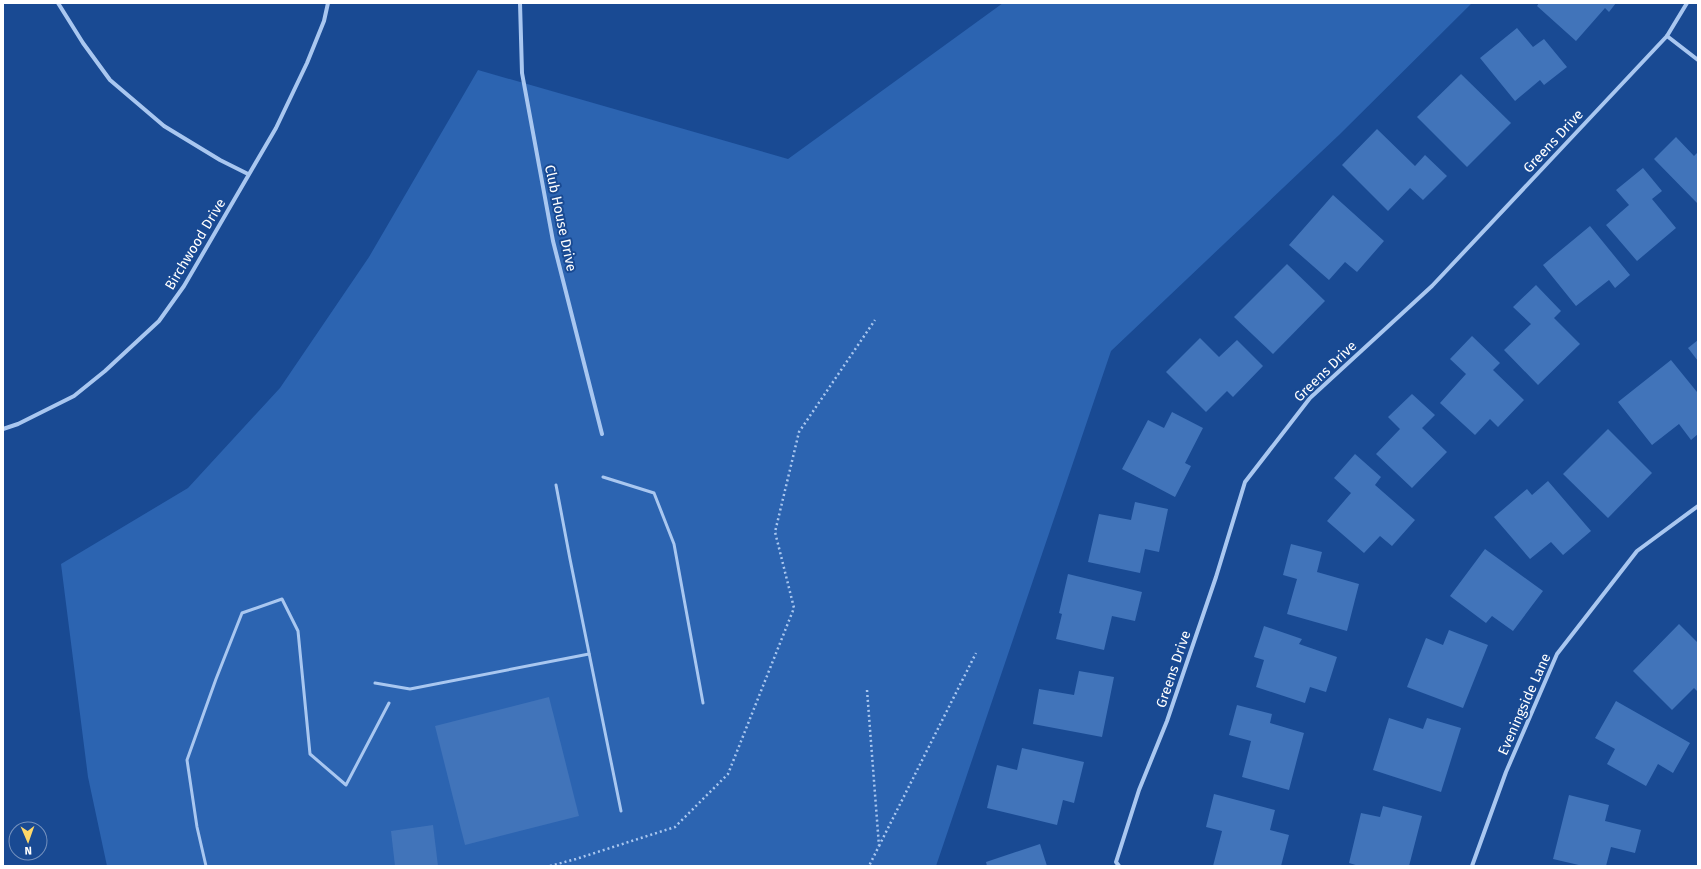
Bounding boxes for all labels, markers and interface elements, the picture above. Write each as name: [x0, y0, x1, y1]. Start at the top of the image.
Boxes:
street label: Greens Drive: [1520, 106, 1587, 177]
street label: Club House Drive: [541, 163, 580, 273]
street label: Birchwood Drive: [161, 195, 229, 293]
street label: Greens Drive: [1291, 337, 1360, 405]
street label: Greens Drive: [1152, 628, 1195, 710]
street label: Eveningside Lane: [1494, 651, 1555, 758]
north arrow: [8, 821, 48, 861]
text: N: [24, 844, 32, 857]

